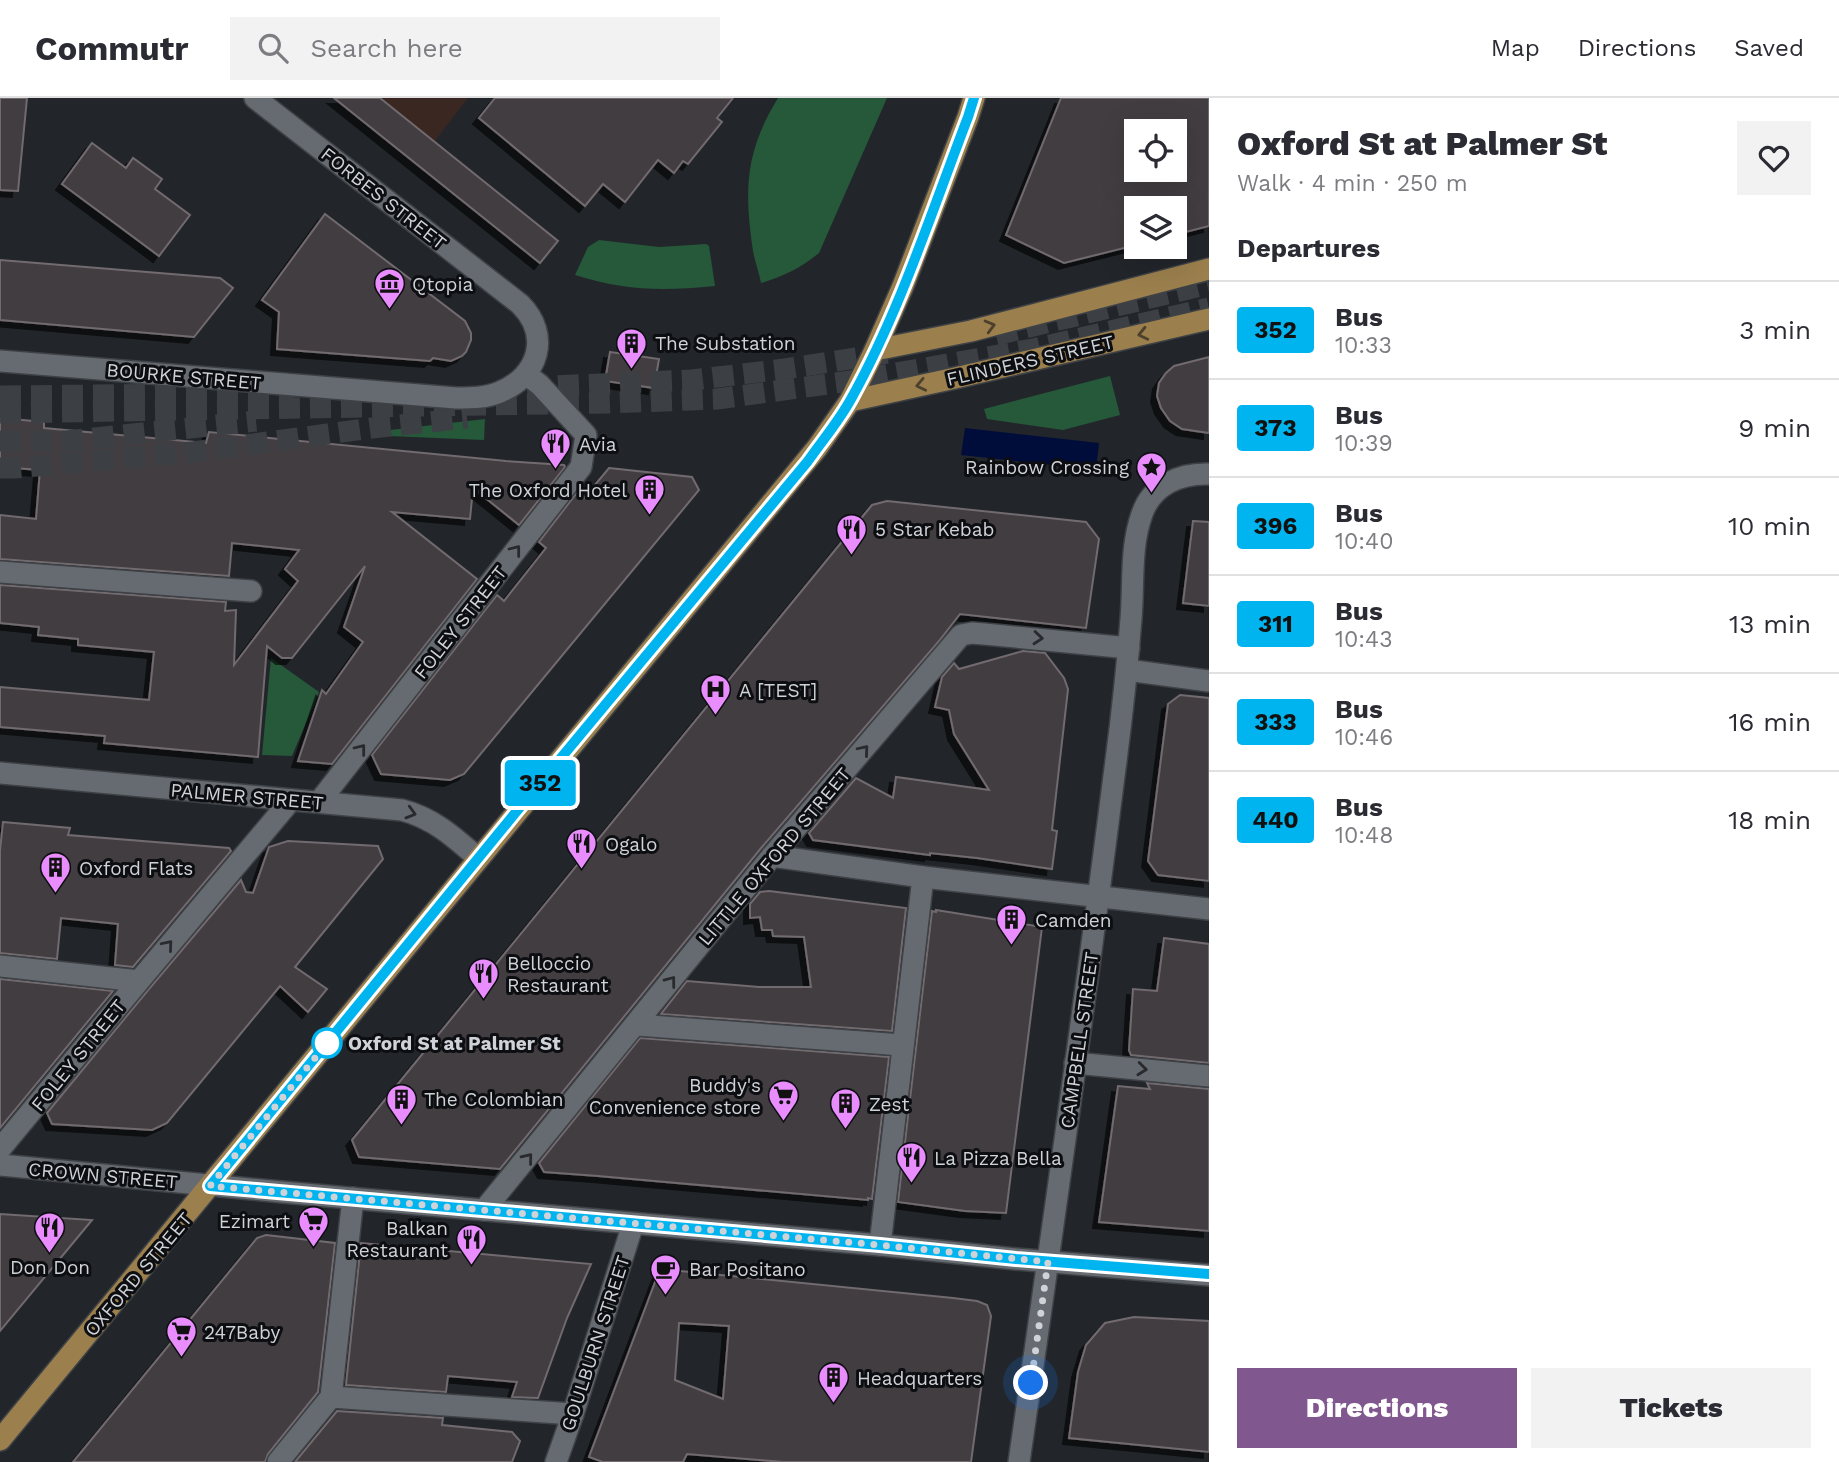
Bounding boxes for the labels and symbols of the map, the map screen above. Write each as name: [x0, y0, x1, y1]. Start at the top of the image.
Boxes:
street label: FORBES STREET: [316, 142, 451, 255]
museum icon: Qtopia: [372, 267, 406, 311]
place label: Qtopia: [412, 273, 474, 296]
one-way arrow: [984, 320, 996, 334]
building icon: The Substation: [615, 326, 649, 370]
one-way arrow: [1137, 326, 1149, 340]
street label: FLINDERS STREET: [944, 330, 1116, 391]
place label: The Substation: [655, 332, 796, 355]
street label: BOURKE STREET: [106, 358, 262, 395]
one-way arrow: [915, 377, 927, 392]
restaurant icon: Avia: [539, 427, 573, 471]
place label: Avia: [579, 433, 617, 456]
place icon: Rainbow Crossing: [1135, 450, 1169, 494]
place label: Rainbow Crossing: [965, 456, 1130, 479]
building icon: The Oxford Hotel: [633, 473, 667, 517]
place label: The Oxford Hotel: [468, 479, 627, 502]
restaurant icon: 5 Star Kebab: [835, 512, 869, 556]
place label: 5 Star Kebab: [875, 518, 994, 541]
one-way arrow: [508, 545, 521, 558]
street label: FOLEY STREET: [409, 561, 512, 683]
one-way arrow: [1033, 630, 1044, 645]
hospital icon: A [TEST]: [699, 673, 733, 717]
place label: A [TEST]: [739, 679, 817, 702]
one-way arrow: [353, 744, 366, 756]
one-way arrow: [856, 745, 868, 758]
line badge: 352: [500, 760, 580, 806]
street label: LITTLE OXFORD STREET: [693, 763, 855, 950]
street label: PALMER STREET: [170, 778, 324, 815]
one-way arrow: [405, 804, 417, 819]
restaurant icon: Ogalo: [565, 827, 599, 871]
place label: Ogalo: [605, 833, 657, 856]
building icon: Oxford Flats: [39, 851, 73, 895]
place label: Oxford Flats: [79, 857, 193, 880]
building icon: Camden: [995, 903, 1029, 947]
place label: Camden: [1035, 909, 1112, 932]
one-way arrow: [160, 941, 172, 954]
street label: CAMPBELL STREET: [1056, 950, 1103, 1130]
place label: Belloccio Restaurant: [507, 952, 609, 997]
restaurant icon: Belloccio Restaurant: [467, 957, 501, 1001]
one-way arrow: [662, 976, 675, 988]
street label: FOLEY STREET: [26, 995, 130, 1116]
marker: Oxford St at Palmer St: [312, 1028, 342, 1058]
place label: Oxford St at Palmer St: [348, 1032, 561, 1055]
one-way arrow: [1137, 1061, 1148, 1076]
place label: Buddy's Convenience store: [589, 1074, 761, 1119]
supermarket icon: Buddy's Convenience store: [767, 1079, 801, 1123]
building icon: The Colombian: [384, 1082, 418, 1126]
building icon: Zest: [829, 1087, 863, 1131]
place label: The Colombian: [424, 1088, 564, 1111]
place label: Zest: [869, 1093, 909, 1116]
restaurant icon: La Pizza Bella: [894, 1141, 928, 1185]
place label: La Pizza Bella: [934, 1147, 1062, 1170]
one-way arrow: [520, 1153, 532, 1166]
street label: CROWN STREET: [27, 1158, 179, 1193]
supermarket icon: Ezimart: [296, 1204, 330, 1248]
street label: OXFORD STREET: [80, 1208, 197, 1341]
place label: Ezimart: [219, 1210, 290, 1233]
restaurant icon: Don Don: [33, 1211, 67, 1255]
place label: Balkan Restaurant: [346, 1217, 448, 1262]
restaurant icon: Balkan Restaurant: [454, 1222, 488, 1266]
cafe icon: Bar Positano: [649, 1252, 683, 1296]
street label: GOULBURN STREET: [556, 1253, 635, 1434]
place label: Don Don: [10, 1256, 90, 1279]
place label: Bar Positano: [689, 1258, 806, 1281]
supermarket icon: 247Baby: [164, 1315, 198, 1359]
place label: 247Baby: [204, 1321, 281, 1344]
building icon: Headquarters: [817, 1361, 851, 1405]
your location: [1013, 1365, 1048, 1400]
place label: Headquarters: [857, 1367, 982, 1390]

